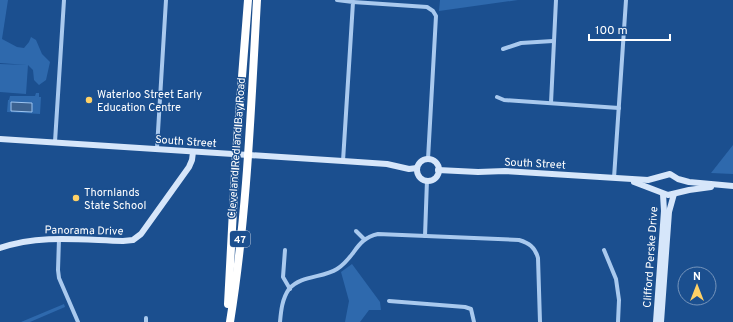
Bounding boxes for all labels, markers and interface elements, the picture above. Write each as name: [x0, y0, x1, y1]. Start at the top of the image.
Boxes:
scale bar: [589, 16, 670, 42]
text: 100 m: [595, 23, 628, 39]
street label: Cleveland Redland Bay Road: [225, 77, 249, 219]
place label: Waterloo Street Early Education Centre: [97, 88, 202, 115]
marker: Waterloo Street Early Education Centre: [84, 95, 94, 105]
street label: South Street: [155, 133, 217, 151]
street label: South Street: [504, 155, 566, 173]
place label: Thornlands State School: [84, 186, 146, 213]
marker: Thornlands State School: [71, 193, 81, 203]
street label: Clifford Perske Drive: [640, 206, 662, 308]
street label: Panorama Drive: [44, 223, 124, 239]
road number: 47: [230, 231, 250, 247]
north arrow: [677, 266, 717, 306]
text: N: [693, 270, 701, 284]

